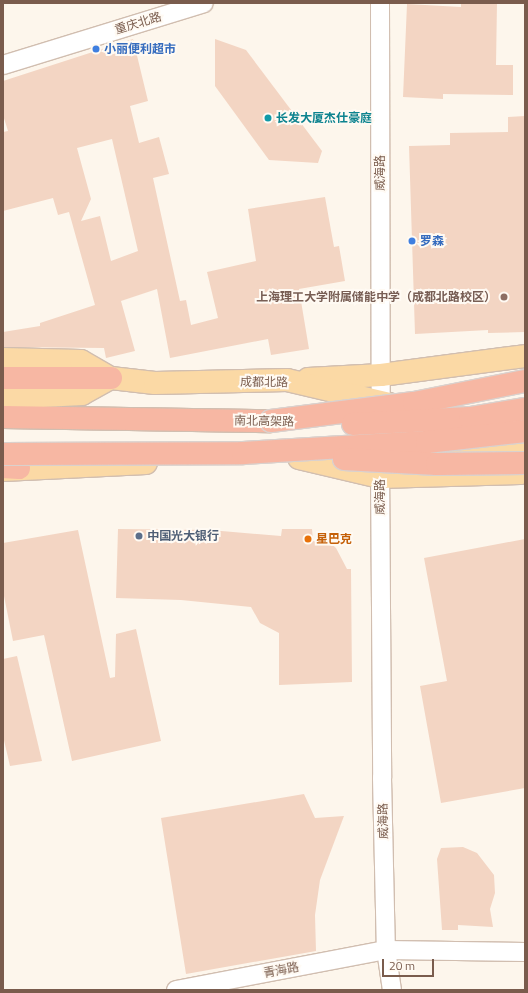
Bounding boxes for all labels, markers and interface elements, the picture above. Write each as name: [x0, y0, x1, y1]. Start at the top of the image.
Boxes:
street label: 重庆北路: [113, 9, 163, 37]
place label: 小丽便利超市: [104, 42, 176, 56]
marker: 小丽便利超市: [91, 44, 101, 54]
place label: 长发大厦杰仕豪庭: [276, 111, 372, 125]
marker: 长发大厦杰仕豪庭: [263, 113, 273, 123]
street label: 威海路: [373, 155, 387, 191]
place label: 罗森: [420, 234, 444, 248]
marker: 罗森: [407, 236, 417, 246]
place label: 上海理工大学附属储能中学（成都北路校区）: [256, 290, 496, 304]
marker: 上海理工大学附属储能中学（成都北路校区）: [499, 292, 509, 302]
street label: 成都北路: [240, 374, 288, 390]
street label: 南北高架路: [234, 413, 294, 429]
street label: 威海路: [373, 479, 387, 515]
place label: 中国光大银行: [147, 529, 219, 543]
marker: 中国光大银行: [134, 531, 144, 541]
place label: 星巴克: [316, 532, 352, 546]
marker: 星巴克: [303, 534, 313, 544]
street label: 威海路: [375, 803, 391, 839]
scale bar: [384, 951, 436, 977]
text: 20 m: [389, 956, 415, 975]
street label: 青海路: [262, 959, 300, 981]

